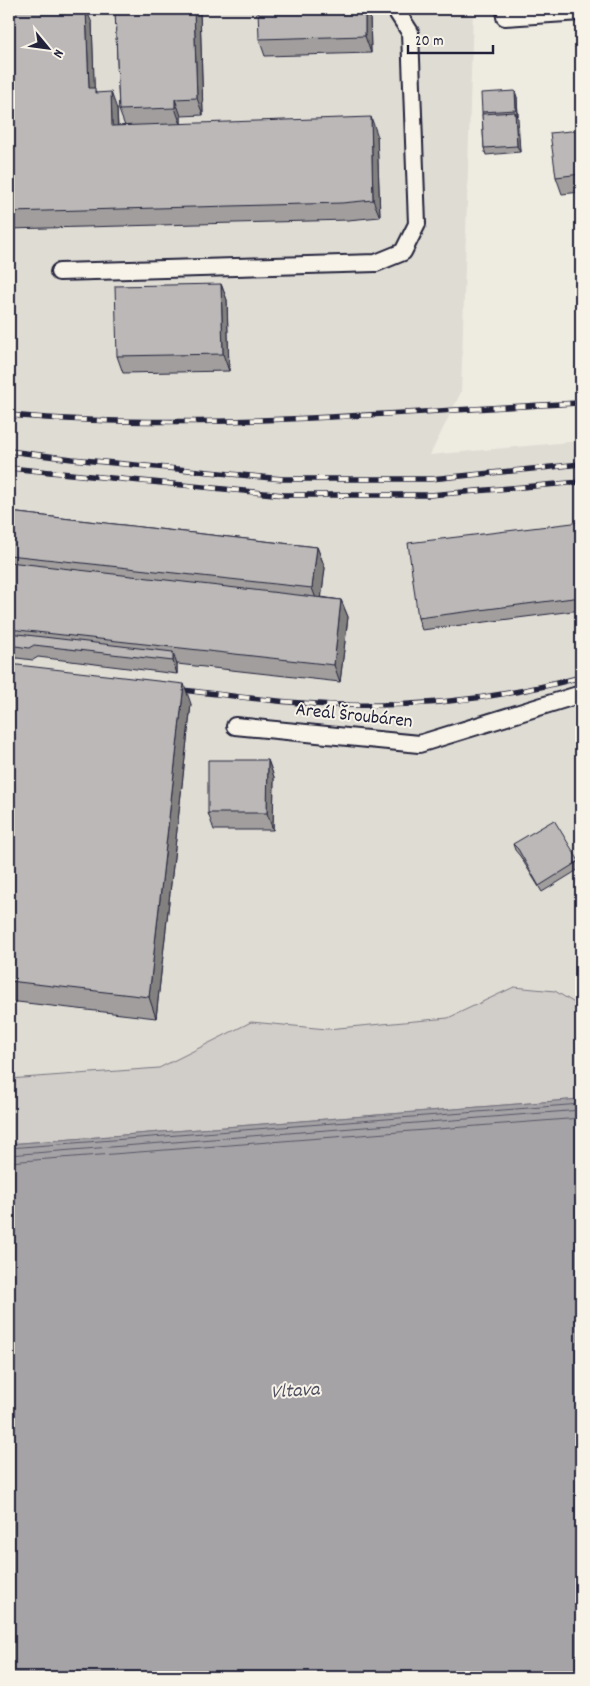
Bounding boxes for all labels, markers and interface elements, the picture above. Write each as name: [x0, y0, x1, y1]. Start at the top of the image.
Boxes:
north arrow: [22, 22, 72, 72]
scale bar: [408, 22, 492, 54]
text: 20 m: [415, 31, 443, 53]
text: N: [47, 45, 68, 61]
street label: Areál Šroubáren: [294, 697, 414, 737]
water label: Vltava: [270, 1376, 322, 1408]

